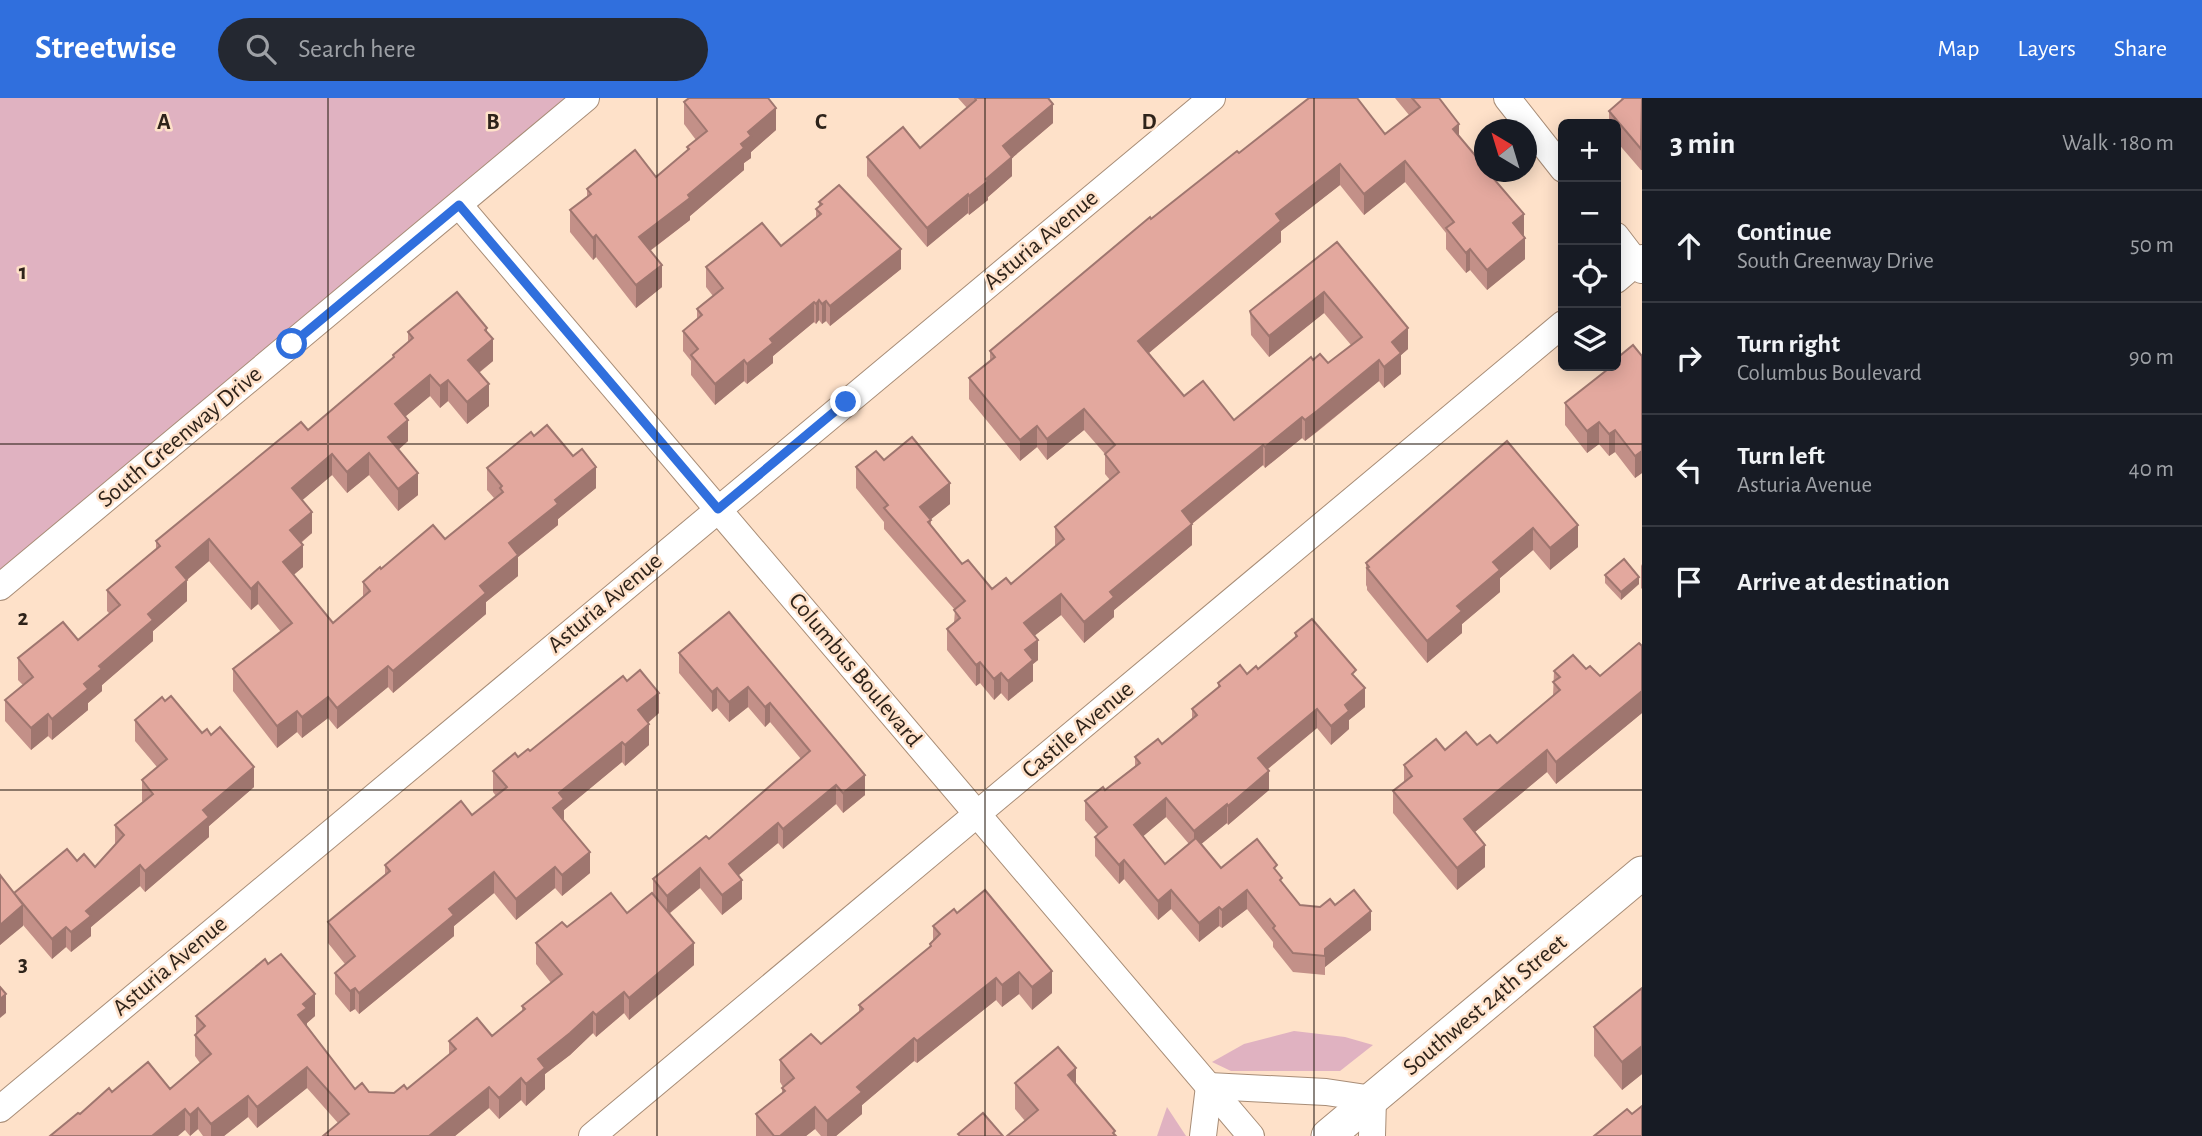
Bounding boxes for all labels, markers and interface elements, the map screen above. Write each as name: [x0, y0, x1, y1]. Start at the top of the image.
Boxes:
search box: [218, 18, 708, 81]
icon: search: [242, 30, 280, 68]
text: Streetwise: [35, 32, 176, 65]
text: Search here: [298, 36, 416, 62]
text: Map: [1937, 37, 1979, 61]
text: Layers: [2017, 37, 2076, 61]
text: Share: [2114, 37, 2167, 61]
text: A: [157, 111, 171, 134]
text: B: [486, 111, 500, 134]
text: C: [815, 111, 827, 134]
text: D: [1141, 111, 1157, 134]
north arrow: [1474, 119, 1537, 182]
map controls: [1558, 119, 1621, 371]
button: +: [1558, 119, 1621, 182]
text: 3 min: [1670, 129, 1735, 159]
text: Walk · 180 m: [2062, 132, 2174, 155]
button: −: [1558, 182, 1621, 245]
street label: Asturia Avenue: [979, 185, 1103, 295]
text: Continue: [1737, 219, 1832, 245]
icon: ahead: [1670, 227, 1708, 265]
text: 50 m: [2130, 234, 2174, 257]
button: locate: [1558, 245, 1621, 308]
text: South Greenway Drive: [1737, 250, 1934, 273]
text: 1: [19, 261, 27, 284]
button: layers: [1558, 308, 1621, 371]
route start: [276, 328, 307, 359]
text: Turn right: [1737, 331, 1840, 357]
icon: right: [1670, 339, 1708, 377]
text: 90 m: [2129, 346, 2174, 369]
street label: South Greenway Drive: [94, 362, 266, 512]
text: Columbus Boulevard: [1737, 362, 1922, 385]
route end: [830, 386, 861, 417]
text: Turn left: [1737, 443, 1825, 469]
icon: left: [1670, 451, 1708, 489]
text: 40 m: [2129, 458, 2174, 481]
text: Asturia Avenue: [1737, 474, 1872, 497]
street label: Asturia Avenue: [543, 548, 667, 658]
icon: arrive: [1670, 563, 1708, 601]
text: Arrive at destination: [1737, 569, 1950, 595]
street label: Columbus Boulevard: [784, 588, 926, 752]
text: 2: [18, 607, 29, 630]
street label: Castile Avenue: [1018, 677, 1138, 783]
street label: Asturia Avenue: [108, 911, 232, 1021]
street label: Southwest 24th Street: [1399, 930, 1571, 1080]
text: 3: [18, 953, 28, 976]

